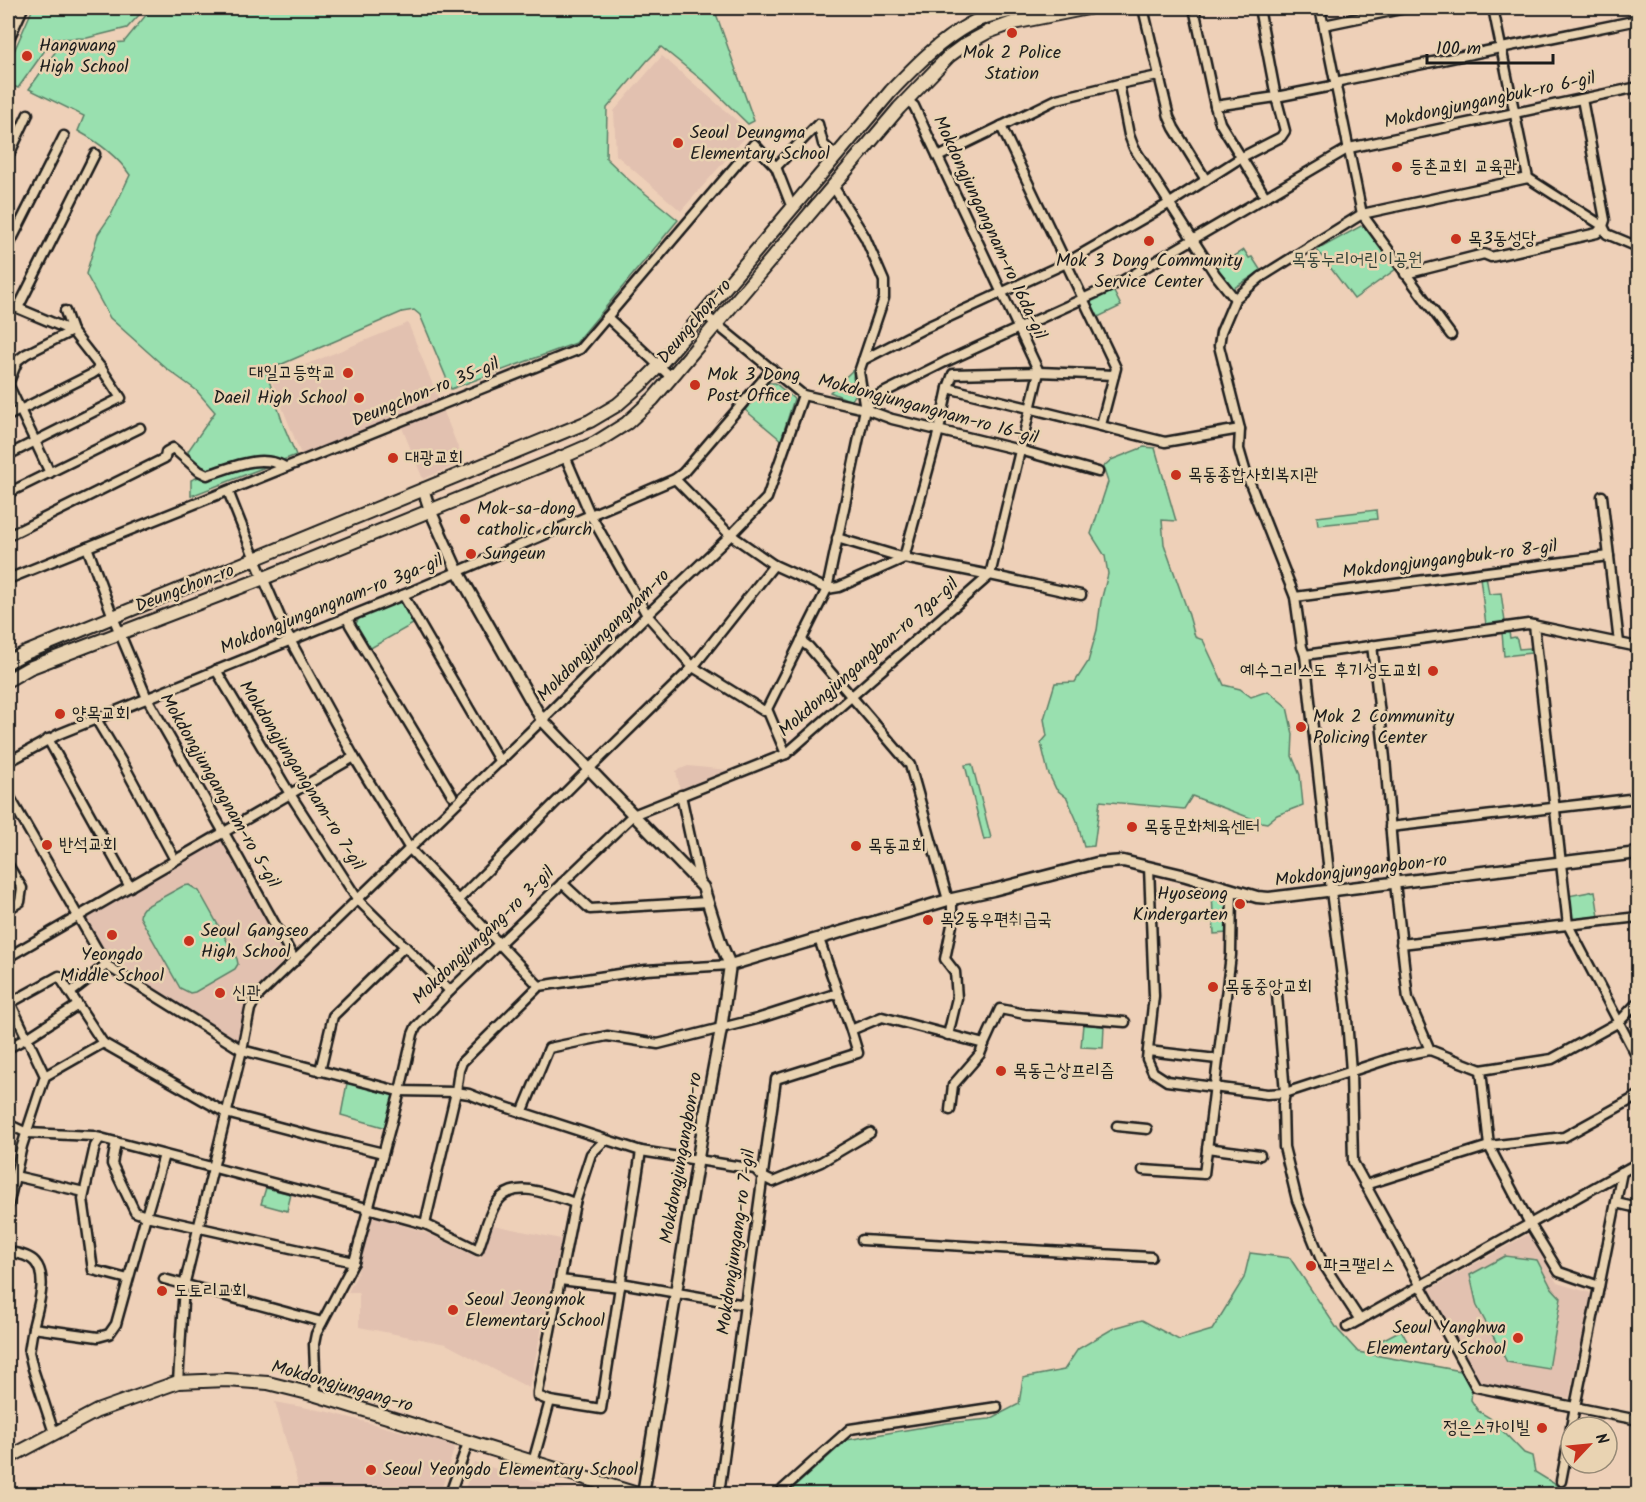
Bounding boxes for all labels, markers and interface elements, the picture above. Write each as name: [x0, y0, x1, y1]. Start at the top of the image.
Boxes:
marker: Mok 2 Police Station: [1005, 26, 1019, 40]
scale bar: [1427, 27, 1553, 65]
place label: Hangwang High School: [39, 32, 129, 82]
text: 100 m: [1436, 35, 1481, 64]
place label: Mok 2 Police Station: [963, 39, 1061, 89]
marker: Hangwang High School: [20, 49, 34, 63]
street label: Mokdongjungangbuk-ro 6-gil: [1381, 64, 1599, 138]
street label: Mokdongjungangnam-ro 16da-gil: [924, 111, 1054, 345]
place label: Seoul Deungma Elementary School: [690, 119, 831, 169]
marker: Seoul Deungma Elementary School: [671, 136, 685, 150]
place label: 등촌교회 교육관: [1409, 153, 1518, 182]
marker: 등촌교회 교육관: [1390, 160, 1404, 174]
place label: 목3동성당: [1468, 225, 1537, 254]
marker: 목3동성당: [1449, 232, 1463, 246]
marker: Mok 3 Dong Community Service Center: [1142, 234, 1156, 248]
park label: 목동누리어린이공원: [1292, 246, 1422, 275]
place label: Mok 3 Dong Community Service Center: [1056, 247, 1243, 297]
street label: Deungchon-ro: [650, 273, 740, 371]
street label: Deungchon-ro 35-gil: [348, 350, 505, 436]
place label: 대일고등학교: [249, 359, 336, 388]
place label: Mok 3 Dong Post Office: [707, 361, 800, 411]
marker: 대일고등학교: [341, 366, 355, 380]
street label: Mokdongjungangnam-ro 16-gil: [815, 367, 1042, 454]
marker: Mok 3 Dong Post Office: [688, 378, 702, 392]
place label: Daeil High School: [213, 384, 348, 413]
marker: Daeil High School: [352, 391, 366, 405]
place label: 대광교회: [405, 444, 463, 473]
marker: 대광교회: [386, 451, 400, 465]
place label: 목동종합사회복지관: [1188, 461, 1318, 490]
marker: 목동종합사회복지관: [1169, 468, 1183, 482]
place label: Mok-sa-dong catholic church: [477, 495, 592, 545]
marker: Mok-sa-dong catholic church: [458, 512, 472, 526]
street label: Mokdongjungangbuk-ro 8-gil: [1341, 532, 1560, 588]
place label: Sungeun: [483, 540, 546, 569]
street label: Mokdongjungangnam-ro 3ga-gil: [216, 547, 449, 663]
marker: Sungeun: [464, 547, 478, 561]
street label: Deungchon-ro: [131, 557, 239, 621]
street label: Mokdongjungangnam-ro: [531, 563, 677, 709]
street label: Mokdongjungangbon-ro 7ga-gil: [772, 571, 966, 745]
place label: 예수그리스도 후기성도교회: [1240, 657, 1421, 686]
marker: 예수그리스도 후기성도교회: [1426, 664, 1440, 678]
street label: Mokdongjungangnam-ro 7-gil: [230, 675, 372, 877]
street label: Mokdongjungangnam-ro 5-gil: [151, 688, 287, 895]
place label: 양목교회: [72, 700, 130, 729]
place label: Mok 2 Community Policing Center: [1313, 703, 1455, 753]
marker: 양목교회: [53, 707, 67, 721]
marker: Mok 2 Community Policing Center: [1294, 720, 1308, 734]
place label: 목동문화체육센터: [1144, 813, 1260, 842]
marker: 목동문화체육센터: [1125, 820, 1139, 834]
place label: 반석교회: [59, 831, 117, 860]
place label: 목동교회: [868, 832, 926, 861]
marker: 반석교회: [40, 838, 54, 852]
marker: 목동교회: [849, 839, 863, 853]
street label: Mokdongjungangbon-ro: [1273, 846, 1449, 896]
street label: Mokdongjungang-ro 3-gil: [406, 859, 563, 1012]
place label: Hyoseong Kindergarten: [1133, 880, 1228, 930]
marker: Hyoseong Kindergarten: [1233, 897, 1247, 911]
place label: 목2동우편취급국: [940, 906, 1052, 935]
marker: 목2동우편취급국: [921, 913, 935, 927]
place label: Seoul Gangseo High School: [201, 917, 309, 967]
marker: Yeongdo Middle School: [105, 928, 119, 942]
marker: Seoul Gangseo High School: [182, 934, 196, 948]
place label: Yeongdo Middle School: [60, 941, 165, 991]
place label: 목동중앙교회: [1225, 973, 1312, 1002]
place label: 신관: [232, 979, 261, 1008]
marker: 목동중앙교회: [1206, 980, 1220, 994]
marker: 신관: [213, 986, 227, 1000]
place label: 목동근상프리즘: [1013, 1057, 1114, 1086]
marker: 목동근상프리즘: [994, 1064, 1008, 1078]
street label: Mokdongjungangbon-ro: [653, 1070, 711, 1246]
street label: Mokdongjungang-ro 7-gil: [710, 1147, 764, 1337]
place label: 파크팰리스: [1323, 1252, 1395, 1281]
marker: 파크팰리스: [1304, 1259, 1318, 1273]
place label: 도토리교회: [174, 1277, 246, 1306]
marker: 도토리교회: [155, 1284, 169, 1298]
place label: Seoul Jeongmok Elementary School: [465, 1286, 606, 1336]
marker: Seoul Jeongmok Elementary School: [446, 1303, 460, 1317]
place label: Seoul Yanghwa Elementary School: [1366, 1314, 1507, 1364]
marker: Seoul Yanghwa Elementary School: [1511, 1331, 1525, 1345]
street label: Mokdongjungang-ro: [268, 1353, 416, 1421]
place label: 정은스카이빌: [1443, 1414, 1531, 1443]
north arrow: [1559, 1415, 1619, 1475]
marker: 정은스카이빌: [1535, 1421, 1549, 1435]
text: N: [1588, 1429, 1615, 1449]
place label: Seoul Yeongdo Elementary School: [383, 1456, 639, 1485]
marker: Seoul Yeongdo Elementary School: [364, 1463, 378, 1477]

